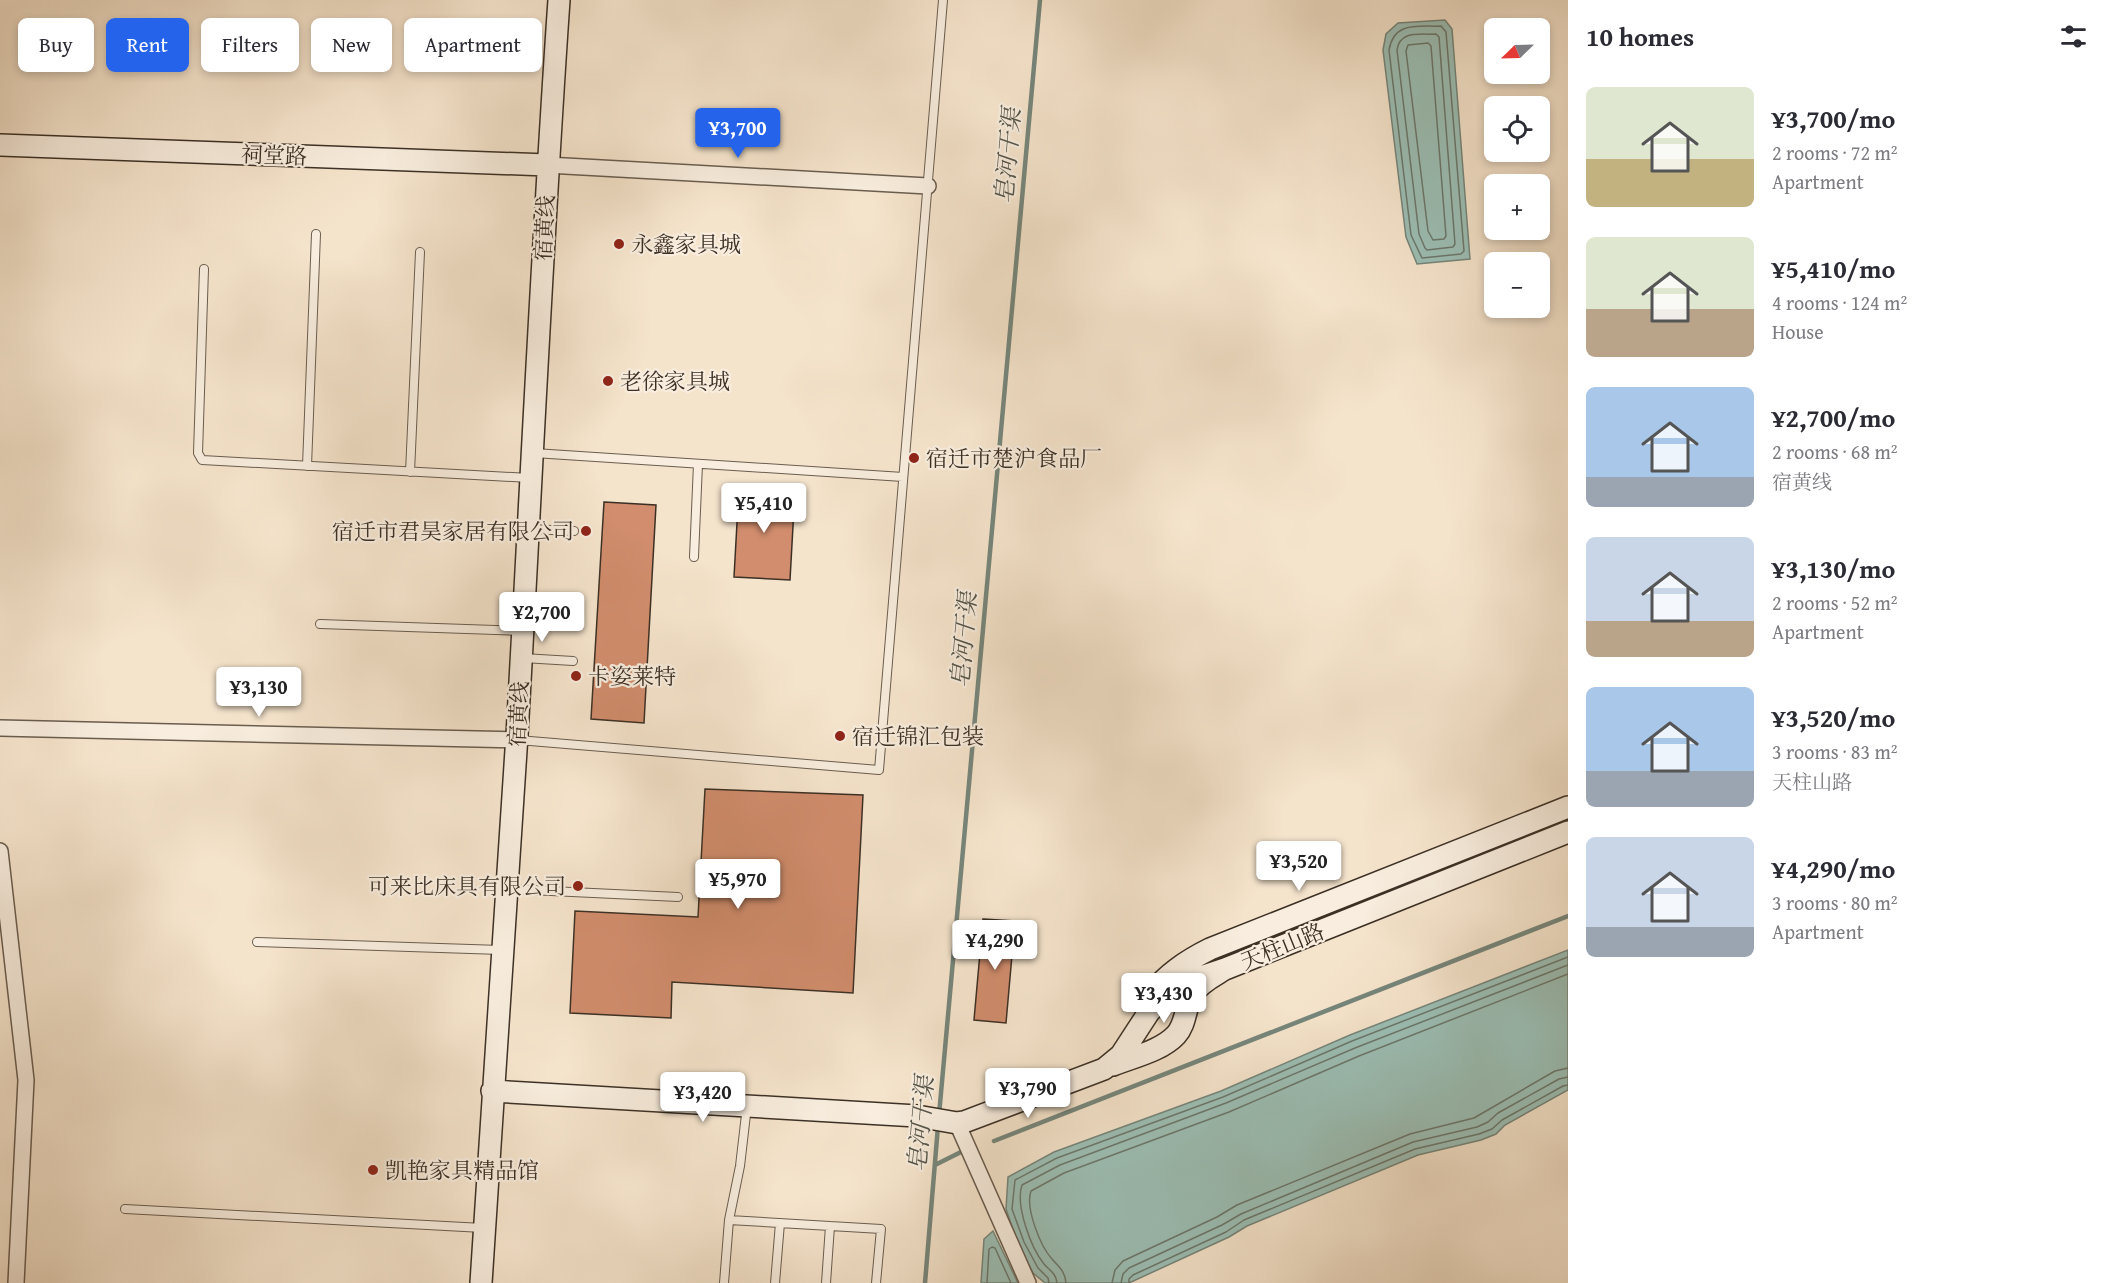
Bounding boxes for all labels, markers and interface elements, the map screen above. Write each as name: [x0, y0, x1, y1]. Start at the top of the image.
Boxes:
text: 10 homes: [1586, 17, 1694, 56]
chip: Buy: [18, 18, 94, 72]
chip: Rent: [106, 18, 189, 72]
chip: Filters: [201, 18, 299, 72]
chip: New: [311, 18, 392, 72]
chip: Apartment: [404, 18, 542, 72]
north arrow: [1484, 18, 1550, 84]
map controls: [1484, 18, 1550, 318]
icon: filters: [2057, 20, 2090, 53]
button: locate: [1484, 96, 1550, 162]
text: ¥3,700/mo: [1772, 99, 1895, 138]
water label: 皂河干渠: [986, 104, 1029, 205]
pin: ¥3,700: [689, 108, 787, 159]
icon: home: [1634, 111, 1706, 183]
text: ¥3,700: [709, 113, 767, 142]
street label: 祠堂路: [240, 138, 308, 172]
text: 2 rooms · 72 m²: [1772, 138, 1898, 167]
text: Apartment: [1772, 167, 1864, 196]
button: +: [1484, 174, 1550, 240]
street label: 宿黄线: [526, 194, 562, 262]
place label: 永鑫家具城: [631, 228, 741, 260]
marker: 永鑫家具城: [612, 237, 626, 251]
text: ¥5,410/mo: [1772, 249, 1895, 288]
button: −: [1484, 252, 1550, 318]
icon: home: [1634, 261, 1706, 333]
text: 4 rooms · 124 m²: [1772, 288, 1907, 317]
text: House: [1772, 317, 1824, 346]
place label: 老徐家具城: [620, 365, 730, 397]
marker: 老徐家具城: [601, 374, 615, 388]
text: ¥2,700/mo: [1772, 398, 1895, 437]
icon: home: [1634, 411, 1706, 483]
text: 2 rooms · 68 m²: [1772, 437, 1898, 466]
place label: 宿迁市楚沪食品厂: [926, 442, 1102, 474]
marker: 宿迁市楚沪食品厂: [907, 451, 921, 465]
text: 宿黄线: [1772, 467, 1832, 496]
pin: ¥5,410: [715, 483, 813, 534]
text: ¥5,410: [735, 488, 793, 517]
place label: 宿迁市君昊家居有限公司: [332, 515, 574, 547]
marker: 宿迁市君昊家居有限公司: [579, 524, 593, 538]
text: ¥3,130/mo: [1772, 549, 1895, 588]
icon: home: [1634, 561, 1706, 633]
water label: 皂河干渠: [942, 588, 985, 689]
text: 2 rooms · 52 m²: [1772, 588, 1898, 617]
pin: ¥2,700: [493, 592, 591, 643]
text: ¥2,700: [513, 597, 571, 626]
text: Apartment: [1772, 617, 1864, 646]
place label: 卡姿莱特: [588, 660, 676, 692]
pin: ¥3,130: [210, 667, 308, 718]
marker: 卡姿莱特: [569, 669, 583, 683]
text: ¥3,130: [230, 672, 288, 701]
street label: 宿黄线: [500, 680, 536, 748]
text: ¥3,520/mo: [1772, 698, 1895, 737]
icon: home: [1634, 711, 1706, 783]
place label: 宿迁锦汇包装: [852, 720, 984, 752]
marker: 宿迁锦汇包装: [833, 729, 847, 743]
text: 3 rooms · 83 m²: [1772, 737, 1898, 766]
text: 天柱山路: [1772, 767, 1852, 796]
pin: ¥3,520: [1250, 841, 1348, 892]
text: ¥3,520: [1270, 846, 1328, 875]
text: ¥4,290/mo: [1772, 849, 1895, 888]
pin: ¥5,970: [689, 859, 787, 910]
icon: home: [1634, 861, 1706, 933]
text: ¥5,970: [709, 864, 767, 893]
place label: 可来比床具有限公司: [368, 870, 566, 902]
marker: 可来比床具有限公司: [571, 879, 585, 893]
text: 3 rooms · 80 m²: [1772, 888, 1898, 917]
street label: 天柱山路: [1235, 915, 1329, 977]
text: Apartment: [1772, 917, 1864, 946]
pin: ¥4,290: [946, 920, 1044, 971]
text: ¥4,290: [966, 925, 1024, 954]
pin: ¥3,430: [1115, 973, 1213, 1024]
text: ¥3,430: [1135, 978, 1193, 1007]
pin: ¥3,790: [979, 1068, 1077, 1119]
pin: ¥3,420: [654, 1072, 752, 1123]
water label: 皂河干渠: [899, 1072, 942, 1173]
text: ¥3,790: [999, 1073, 1057, 1102]
text: ¥3,420: [674, 1077, 732, 1106]
place label: 凯艳家具精品馆: [385, 1154, 539, 1186]
marker: 凯艳家具精品馆: [366, 1163, 380, 1177]

